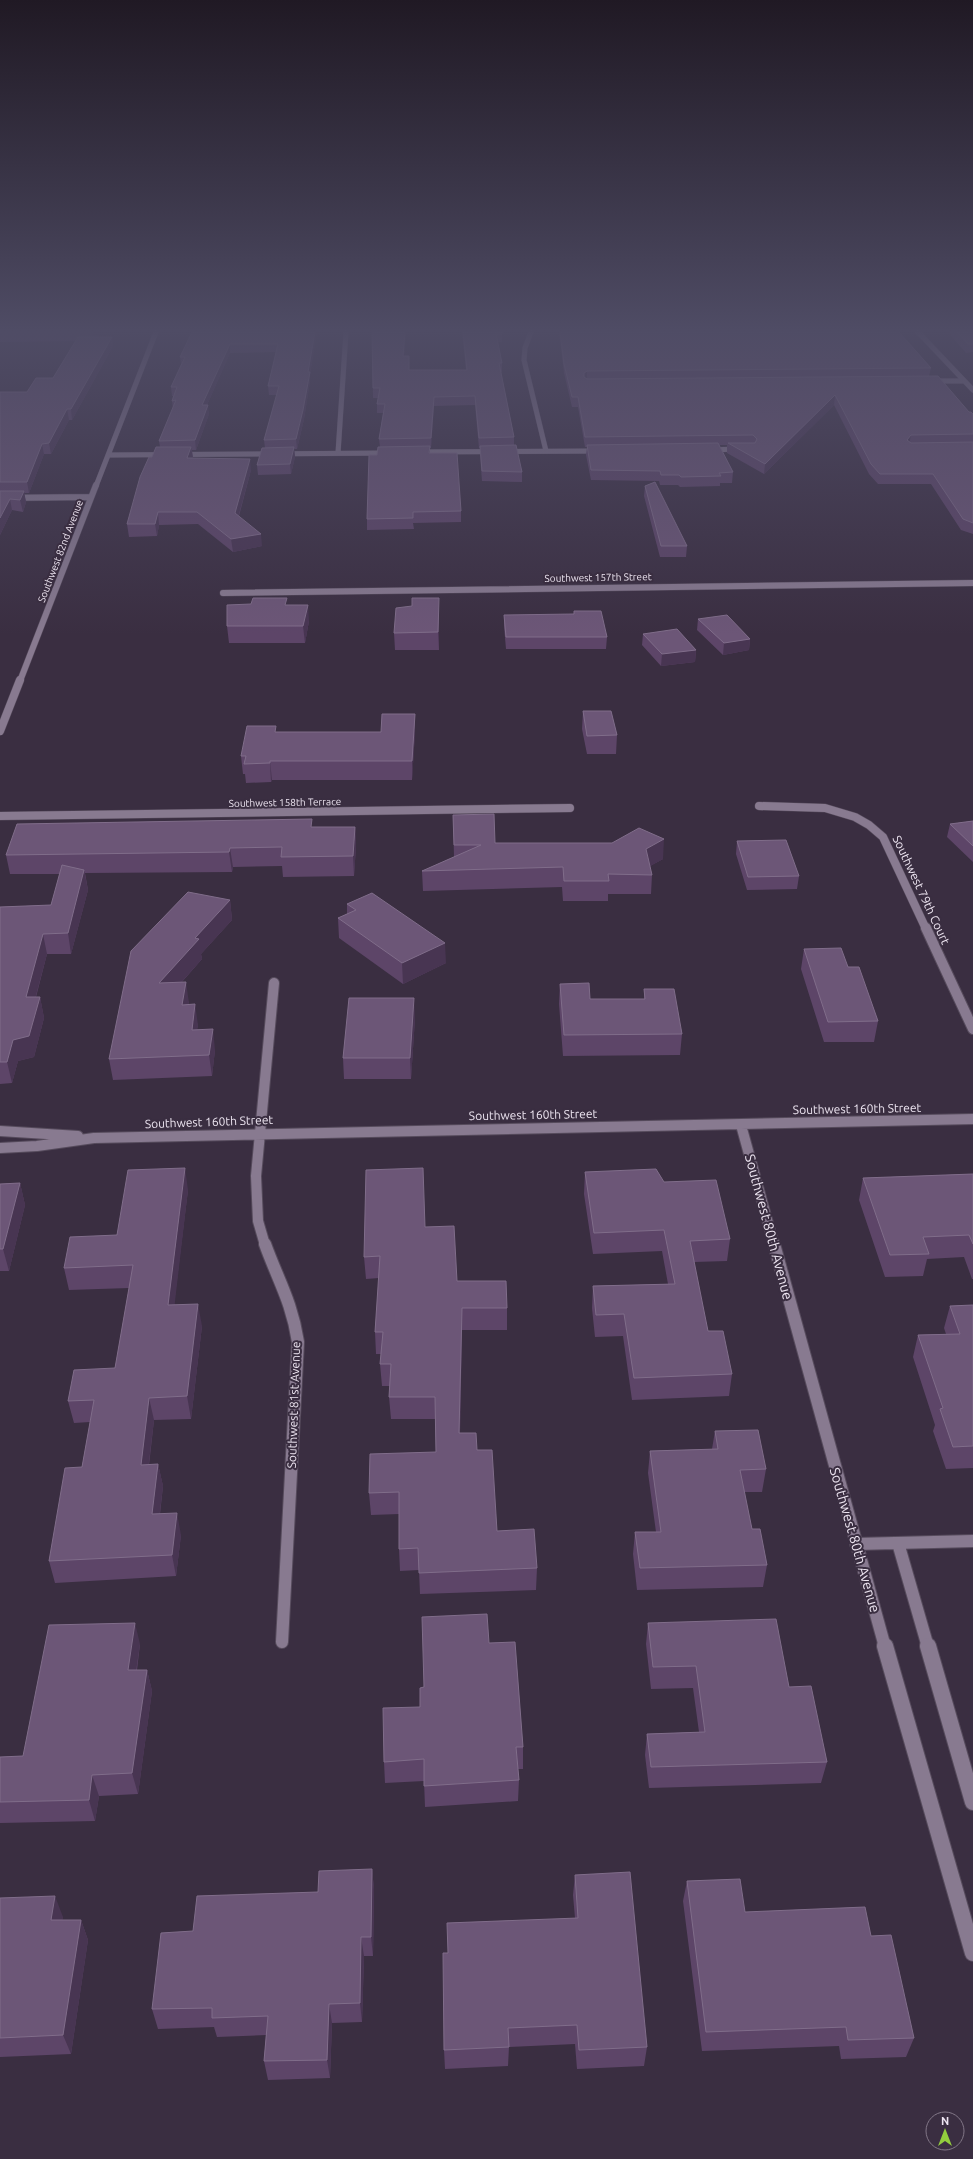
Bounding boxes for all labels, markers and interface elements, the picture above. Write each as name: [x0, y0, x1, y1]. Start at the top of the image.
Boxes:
street label: Southwest 82nd Avenue: [36, 498, 85, 604]
street label: Southwest 157th Street: [544, 571, 652, 584]
street label: Southwest 158th Terrace: [229, 796, 341, 809]
street label: Southwest 79th Court: [890, 833, 953, 947]
street label: Southwest 160th Street: [793, 1101, 922, 1116]
street label: Southwest 160th Street: [469, 1107, 598, 1122]
street label: Southwest 160th Street: [145, 1113, 274, 1130]
street label: Southwest 80th Avenue: [742, 1152, 796, 1302]
street label: Southwest 81st Avenue: [285, 1341, 302, 1469]
street label: Southwest 80th Avenue: [827, 1466, 883, 1614]
north arrow: [925, 2111, 965, 2151]
text: N: [941, 2115, 949, 2127]

